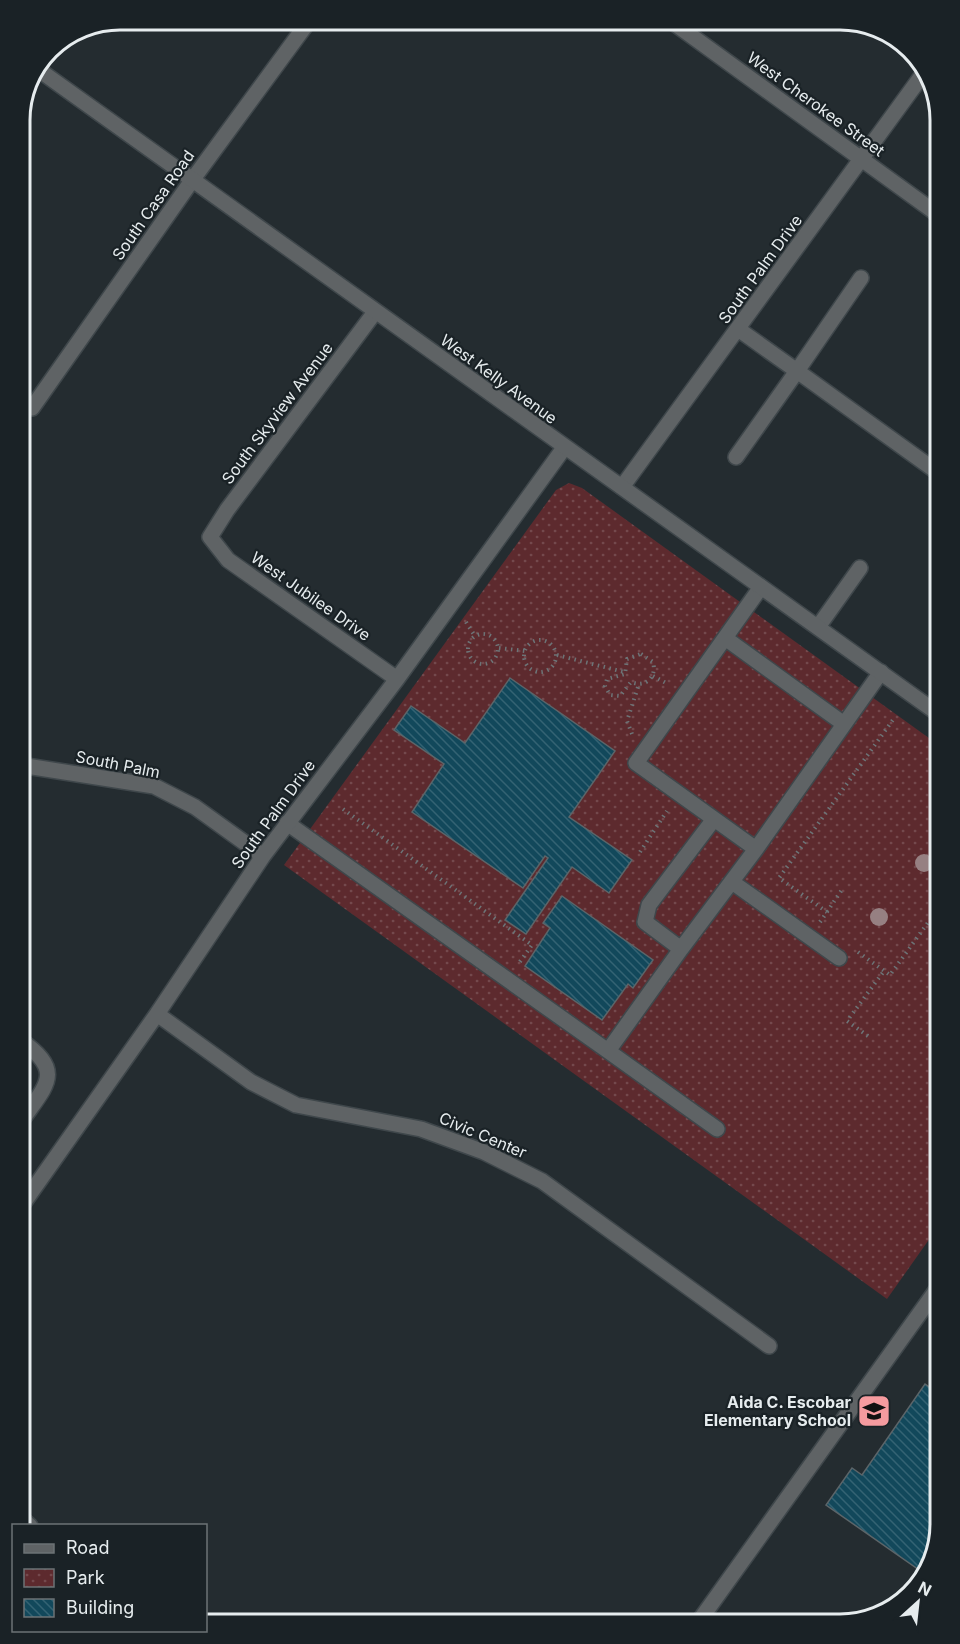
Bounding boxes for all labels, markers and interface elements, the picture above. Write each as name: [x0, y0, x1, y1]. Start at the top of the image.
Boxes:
street label: West Cherokee Street: [743, 47, 889, 161]
street label: South Casa Road: [108, 146, 198, 264]
street label: South Palm Drive: [714, 211, 806, 327]
street label: West Kelly Avenue: [437, 330, 561, 428]
street label: South Skyview Avenue: [217, 338, 337, 488]
street label: West Jubilee Drive: [247, 547, 375, 645]
street label: South Palm: [74, 746, 162, 782]
street label: South Palm Drive: [227, 756, 319, 872]
street label: Civic Center: [436, 1108, 530, 1162]
place label: Aida C. Escobar Elementary School: [704, 1392, 851, 1430]
school or university icon: Aida C. Escobar Elementary School: [856, 1393, 892, 1429]
legend: [12, 1524, 207, 1632]
text: Road: [66, 1537, 109, 1558]
text: Park: [66, 1567, 105, 1588]
north arrow: [888, 1572, 948, 1632]
text: N: [915, 1577, 935, 1600]
text: Building: [66, 1597, 134, 1618]

